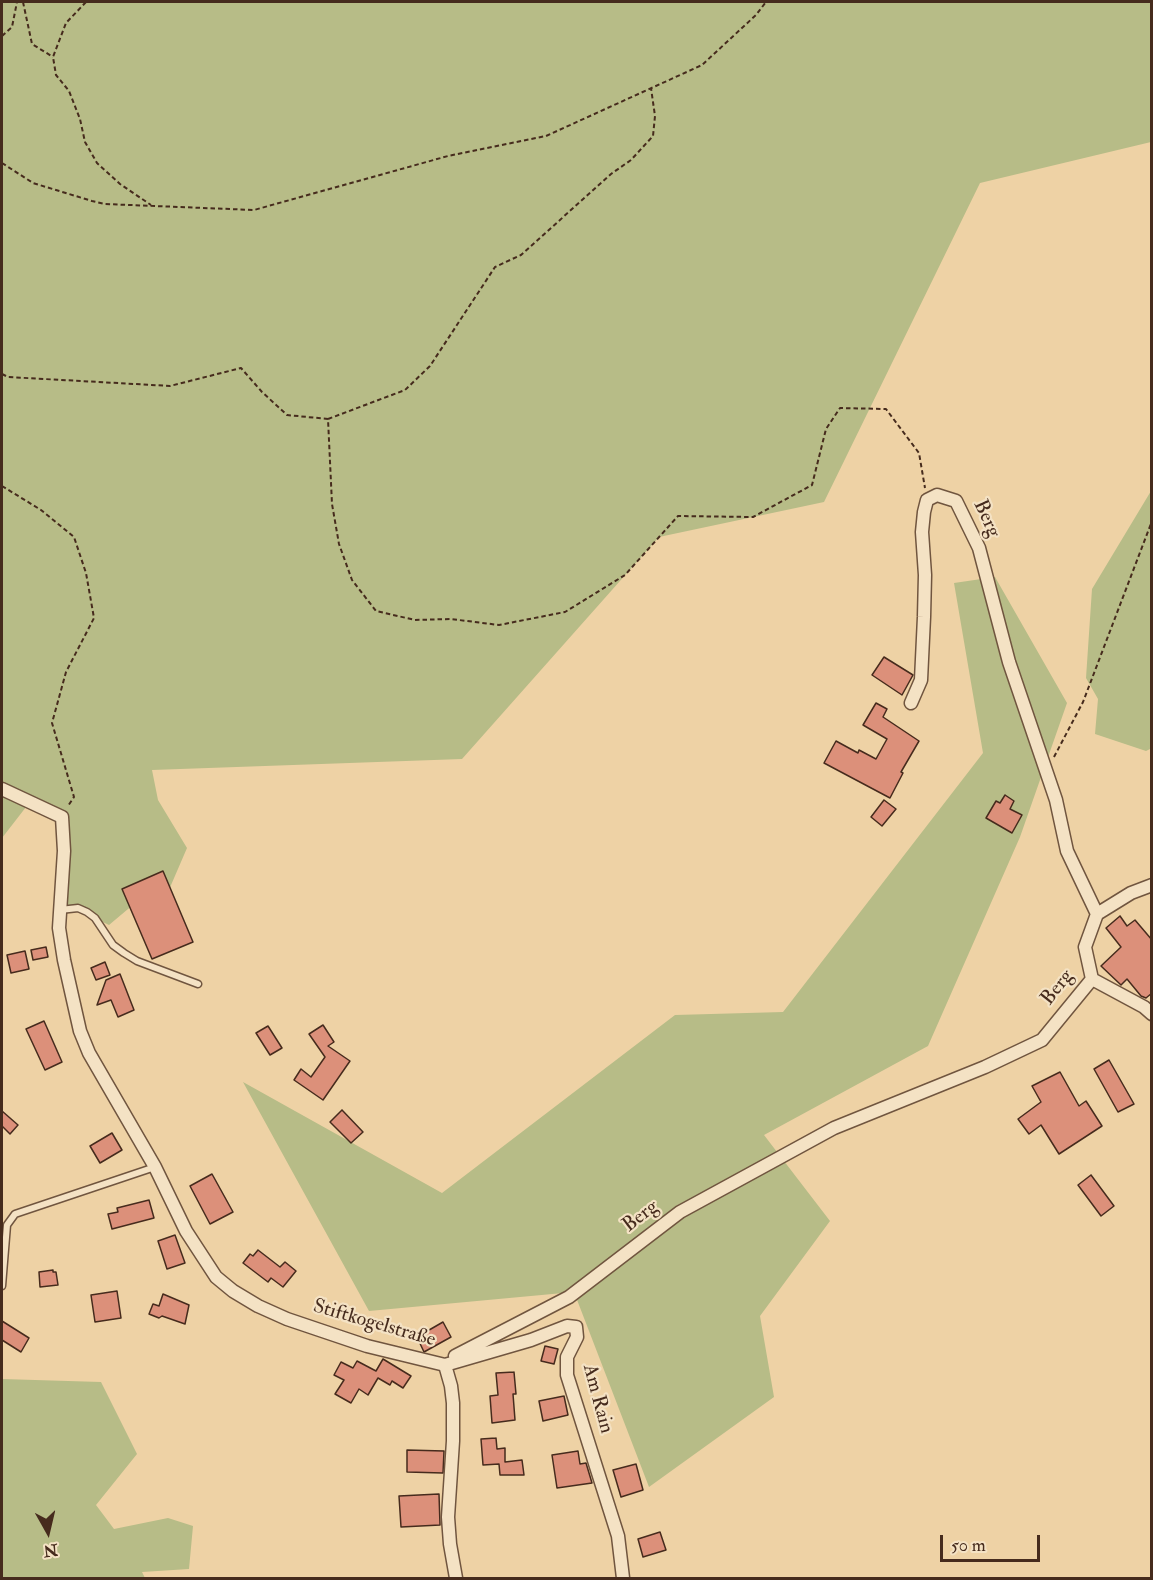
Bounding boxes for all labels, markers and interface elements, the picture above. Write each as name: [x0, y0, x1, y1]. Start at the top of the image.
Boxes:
street label: Berg: [967, 496, 1005, 542]
street label: Berg: [1037, 965, 1079, 1011]
street label: Berg: [618, 1196, 664, 1238]
street label: Stiftkogelstraße: [310, 1295, 438, 1353]
street label: Am Rain: [576, 1362, 618, 1436]
north arrow: [18, 1502, 78, 1562]
scale bar: [943, 1523, 1044, 1561]
text: 50 m: [951, 1534, 986, 1557]
text: N: [42, 1539, 59, 1561]

